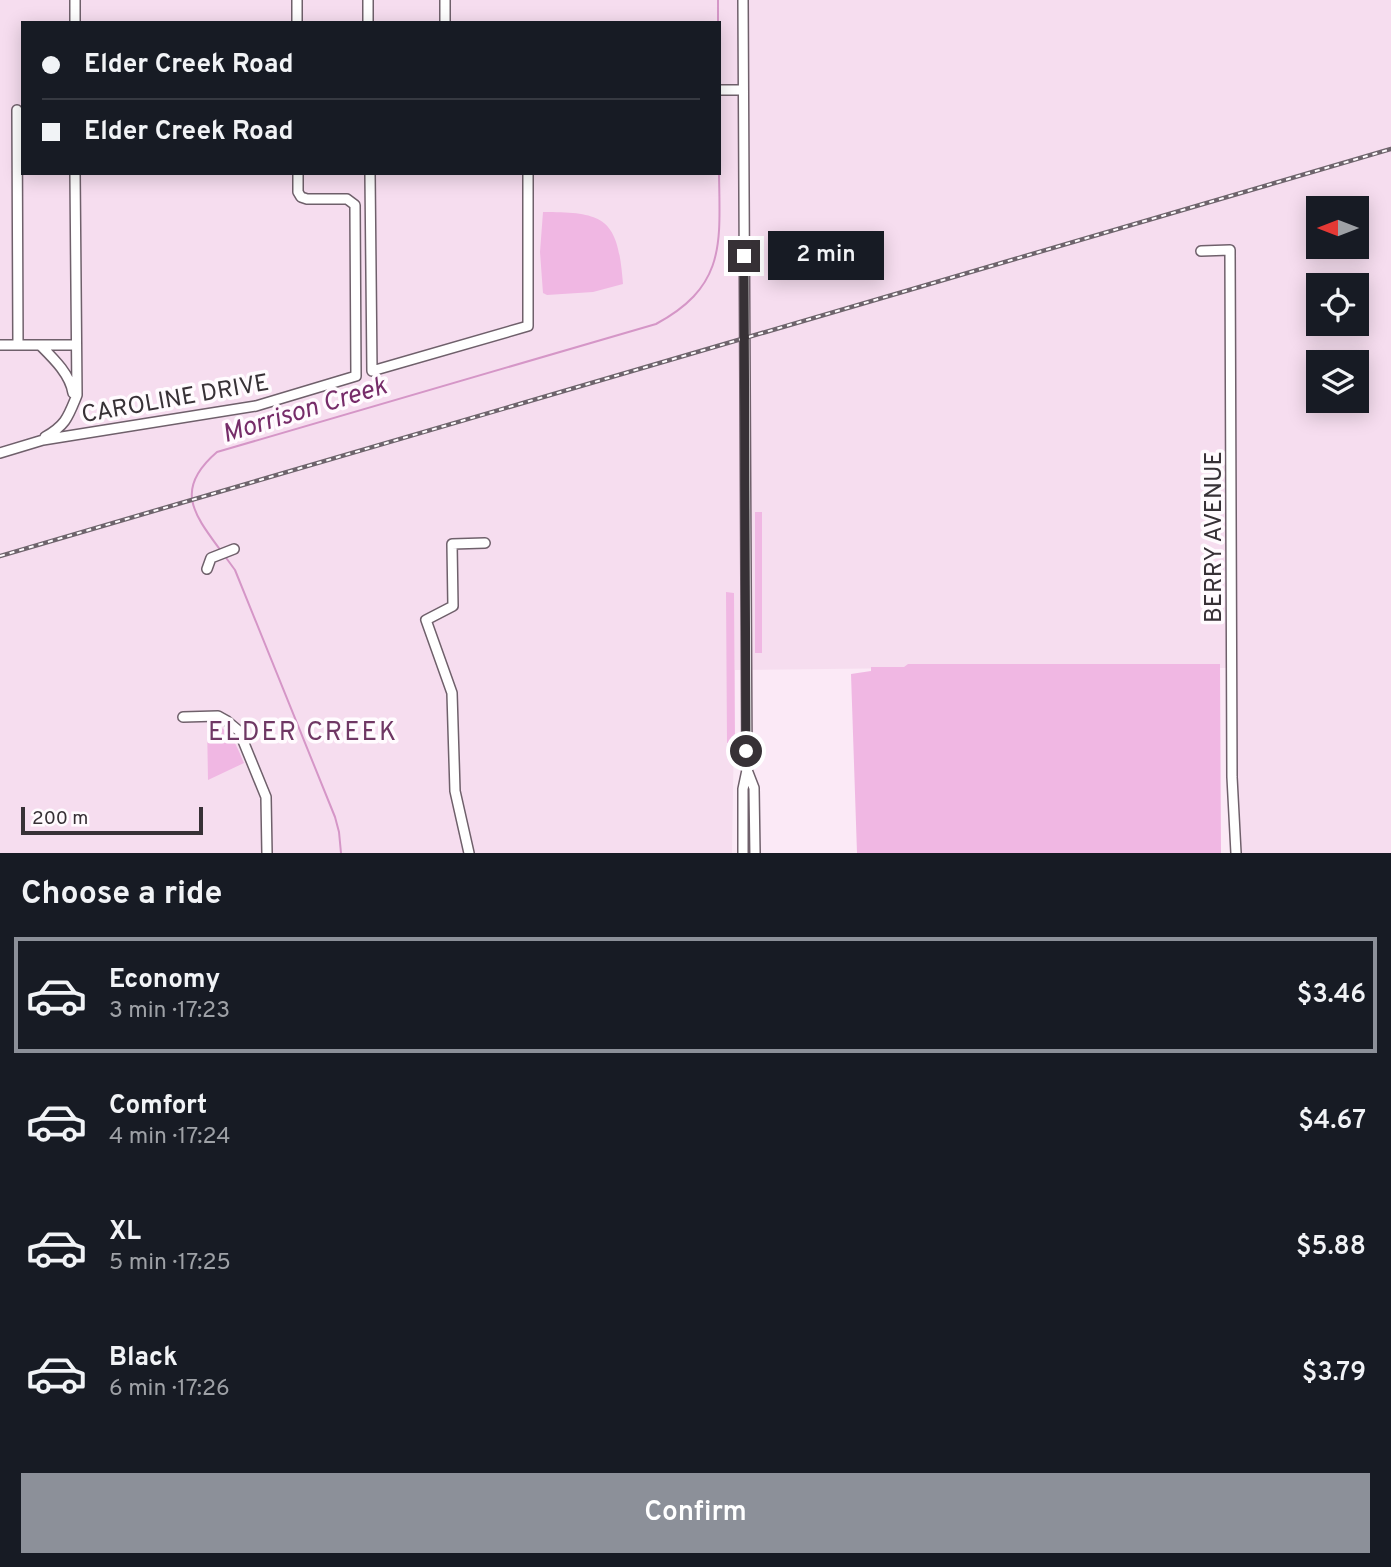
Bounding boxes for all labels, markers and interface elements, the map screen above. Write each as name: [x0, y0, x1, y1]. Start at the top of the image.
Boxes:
text: Elder Creek Road: [84, 49, 294, 82]
text: Elder Creek Road: [84, 116, 294, 149]
north arrow: [1306, 196, 1368, 259]
map controls: [1306, 196, 1369, 413]
callout: 2 min: [768, 232, 884, 280]
route end: [728, 240, 760, 272]
text: 2 min: [796, 241, 856, 270]
button: locate: [1306, 273, 1369, 336]
button: layers: [1306, 350, 1369, 413]
street label: CAROLINE DRIVE: [79, 369, 271, 431]
water label: Morrison Creek: [219, 370, 392, 452]
street label: BERRY AVENUE: [1200, 451, 1230, 623]
district label: ELDER CREEK: [208, 717, 398, 750]
route start: [730, 735, 762, 767]
scale bar: [21, 804, 203, 836]
text: 200 m: [32, 807, 88, 831]
text: Choose a ride: [21, 875, 222, 915]
icon: car: [25, 964, 88, 1027]
text: Economy: [109, 964, 220, 997]
text: $3.46: [1297, 979, 1366, 1012]
text: 3 min · 17:23: [109, 997, 230, 1026]
icon: car: [25, 1090, 88, 1153]
text: Comfort: [109, 1090, 207, 1123]
text: $4.67: [1298, 1105, 1366, 1138]
text: 4 min · 17:24: [109, 1123, 231, 1152]
icon: car: [25, 1216, 88, 1279]
text: XL: [109, 1216, 141, 1249]
text: $5.88: [1296, 1231, 1366, 1264]
text: 5 min · 17:25: [109, 1249, 231, 1278]
icon: car: [25, 1342, 88, 1405]
text: Black: [109, 1342, 178, 1375]
text: $3.79: [1302, 1357, 1366, 1390]
text: 6 min · 17:26: [109, 1375, 230, 1404]
button: Confirm: [21, 1473, 1370, 1553]

